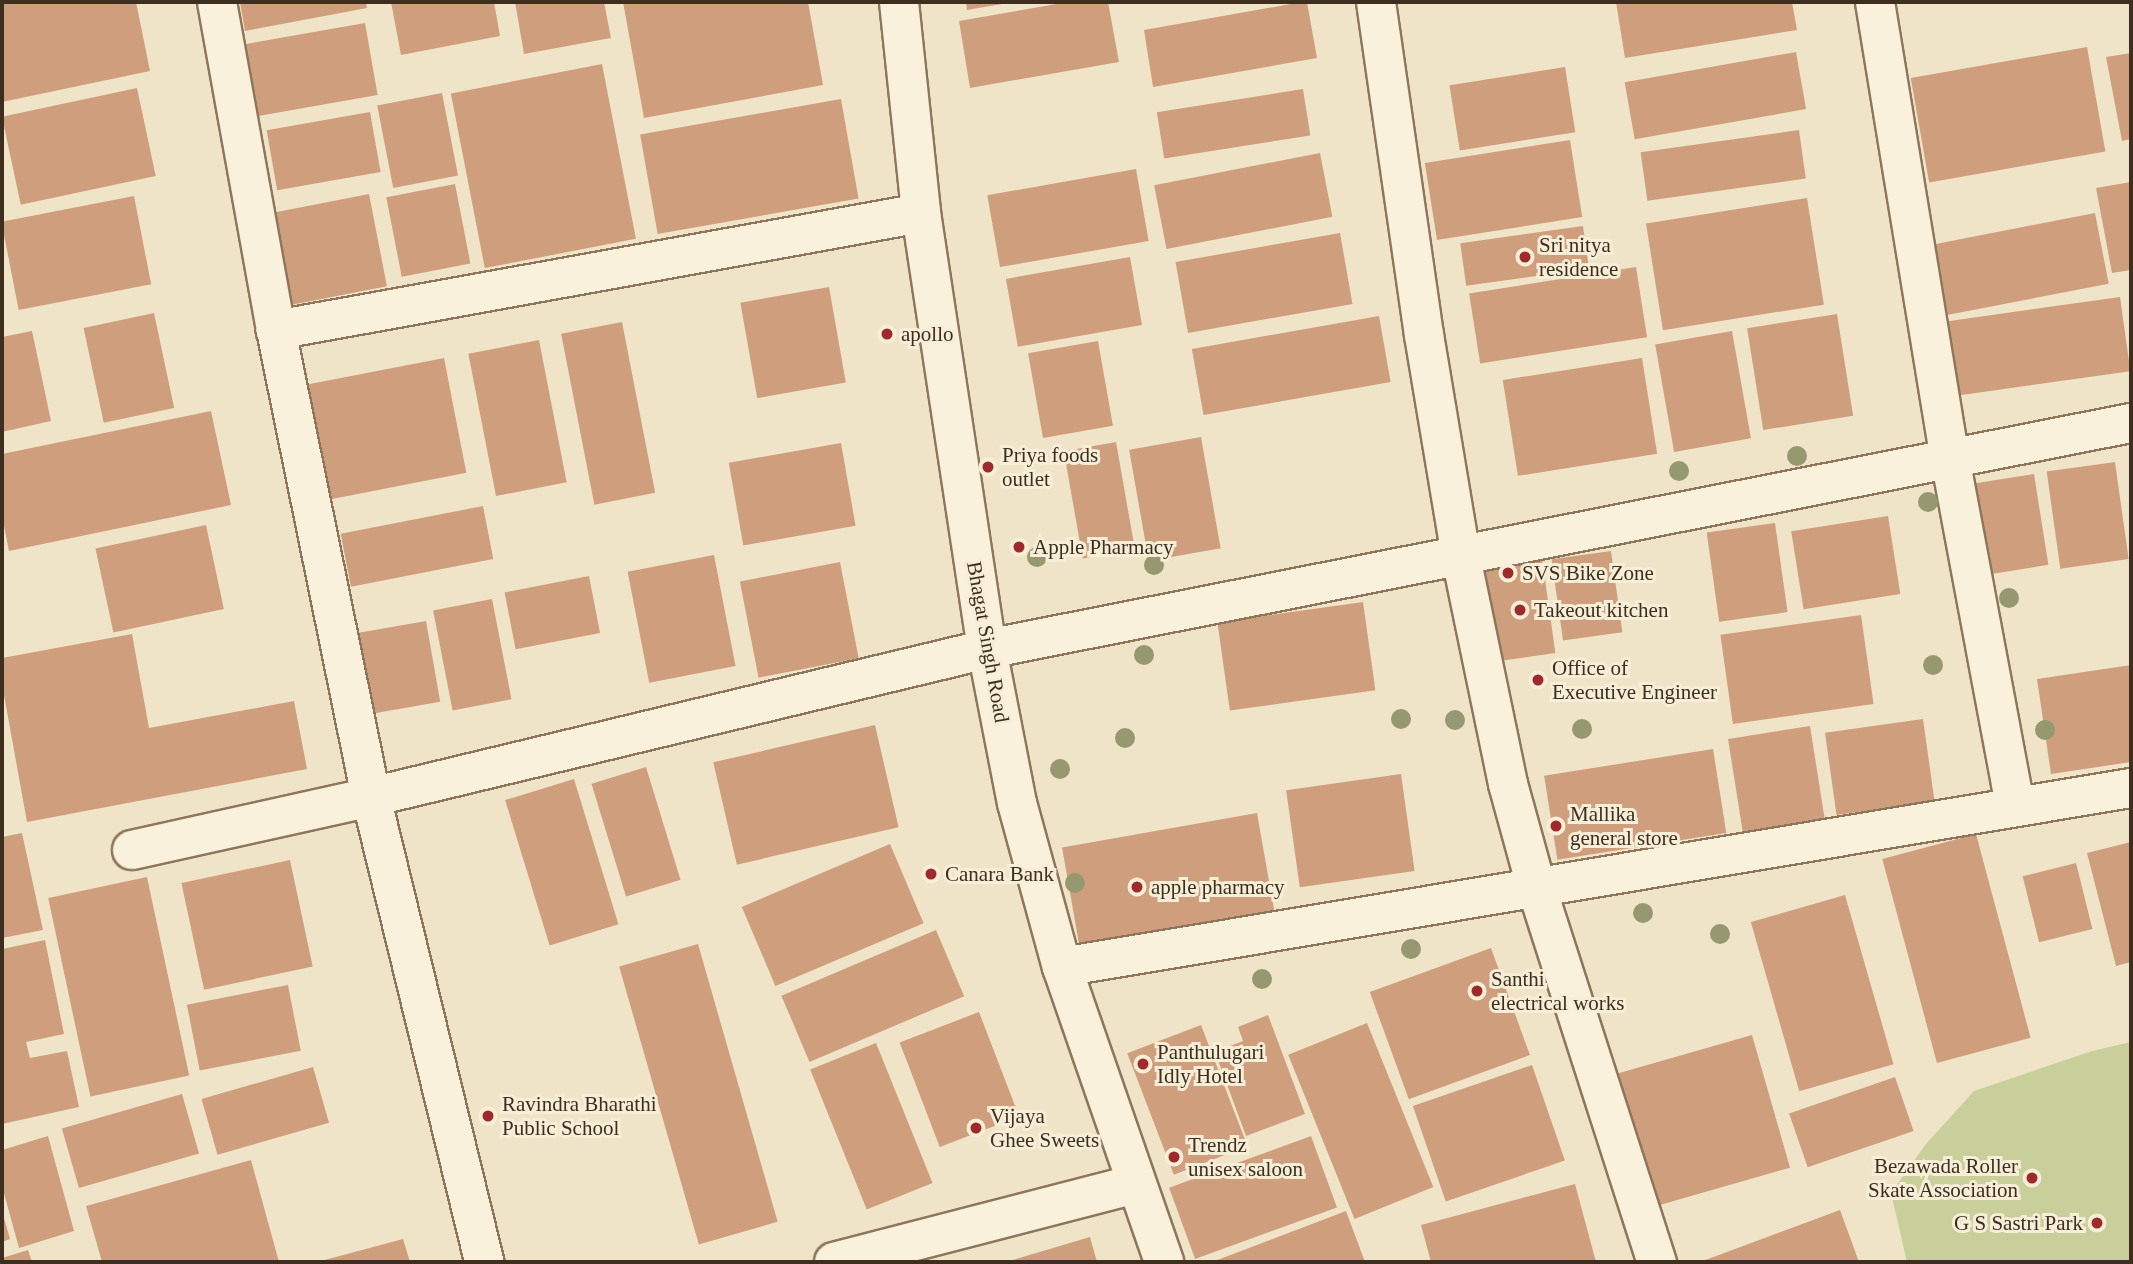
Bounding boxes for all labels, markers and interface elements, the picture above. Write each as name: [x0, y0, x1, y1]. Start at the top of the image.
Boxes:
place label: Sri nitya residence: [1539, 232, 1618, 282]
marker: Sri nitya residence: [1517, 249, 1533, 265]
place label: apollo: [901, 321, 953, 347]
marker: apollo: [879, 326, 895, 342]
place label: Priya foods outlet: [1002, 442, 1098, 492]
marker: Priya foods outlet: [980, 459, 996, 475]
place label: Apple Pharmacy: [1033, 534, 1174, 560]
marker: Apple Pharmacy: [1011, 539, 1027, 555]
street label: Bhagat Singh Road: [961, 559, 1015, 725]
place label: SVS Bike Zone: [1522, 560, 1654, 586]
marker: SVS Bike Zone: [1500, 565, 1516, 581]
place label: Takeout kitchen: [1534, 597, 1668, 623]
marker: Takeout kitchen: [1512, 602, 1528, 618]
place label: Office of Executive Engineer: [1552, 655, 1717, 705]
marker: Office of Executive Engineer: [1530, 672, 1546, 688]
place label: Mallika general store: [1570, 801, 1678, 851]
marker: Mallika general store: [1548, 818, 1564, 834]
place label: Canara Bank: [945, 861, 1054, 887]
marker: Canara Bank: [923, 866, 939, 882]
place label: apple pharmacy: [1151, 874, 1285, 900]
marker: apple pharmacy: [1129, 879, 1145, 895]
place label: Santhi electrical works: [1491, 966, 1625, 1016]
marker: Santhi electrical works: [1469, 983, 1485, 999]
place label: Panthulugari Idly Hotel: [1157, 1039, 1264, 1089]
marker: Panthulugari Idly Hotel: [1135, 1056, 1151, 1072]
place label: Ravindra Bharathi Public School: [502, 1091, 657, 1141]
place label: Vijaya Ghee Sweets: [990, 1103, 1099, 1153]
marker: Ravindra Bharathi Public School: [480, 1108, 496, 1124]
marker: Vijaya Ghee Sweets: [968, 1120, 984, 1136]
place label: Trendz unisex saloon: [1188, 1132, 1303, 1182]
marker: Trendz unisex saloon: [1166, 1149, 1182, 1165]
place label: Bezawada Roller Skate Association: [1867, 1153, 2018, 1203]
marker: Bezawada Roller Skate Association: [2024, 1170, 2040, 1186]
place label: G S Sastri Park: [1954, 1210, 2083, 1236]
marker: G S Sastri Park: [2089, 1215, 2105, 1231]

